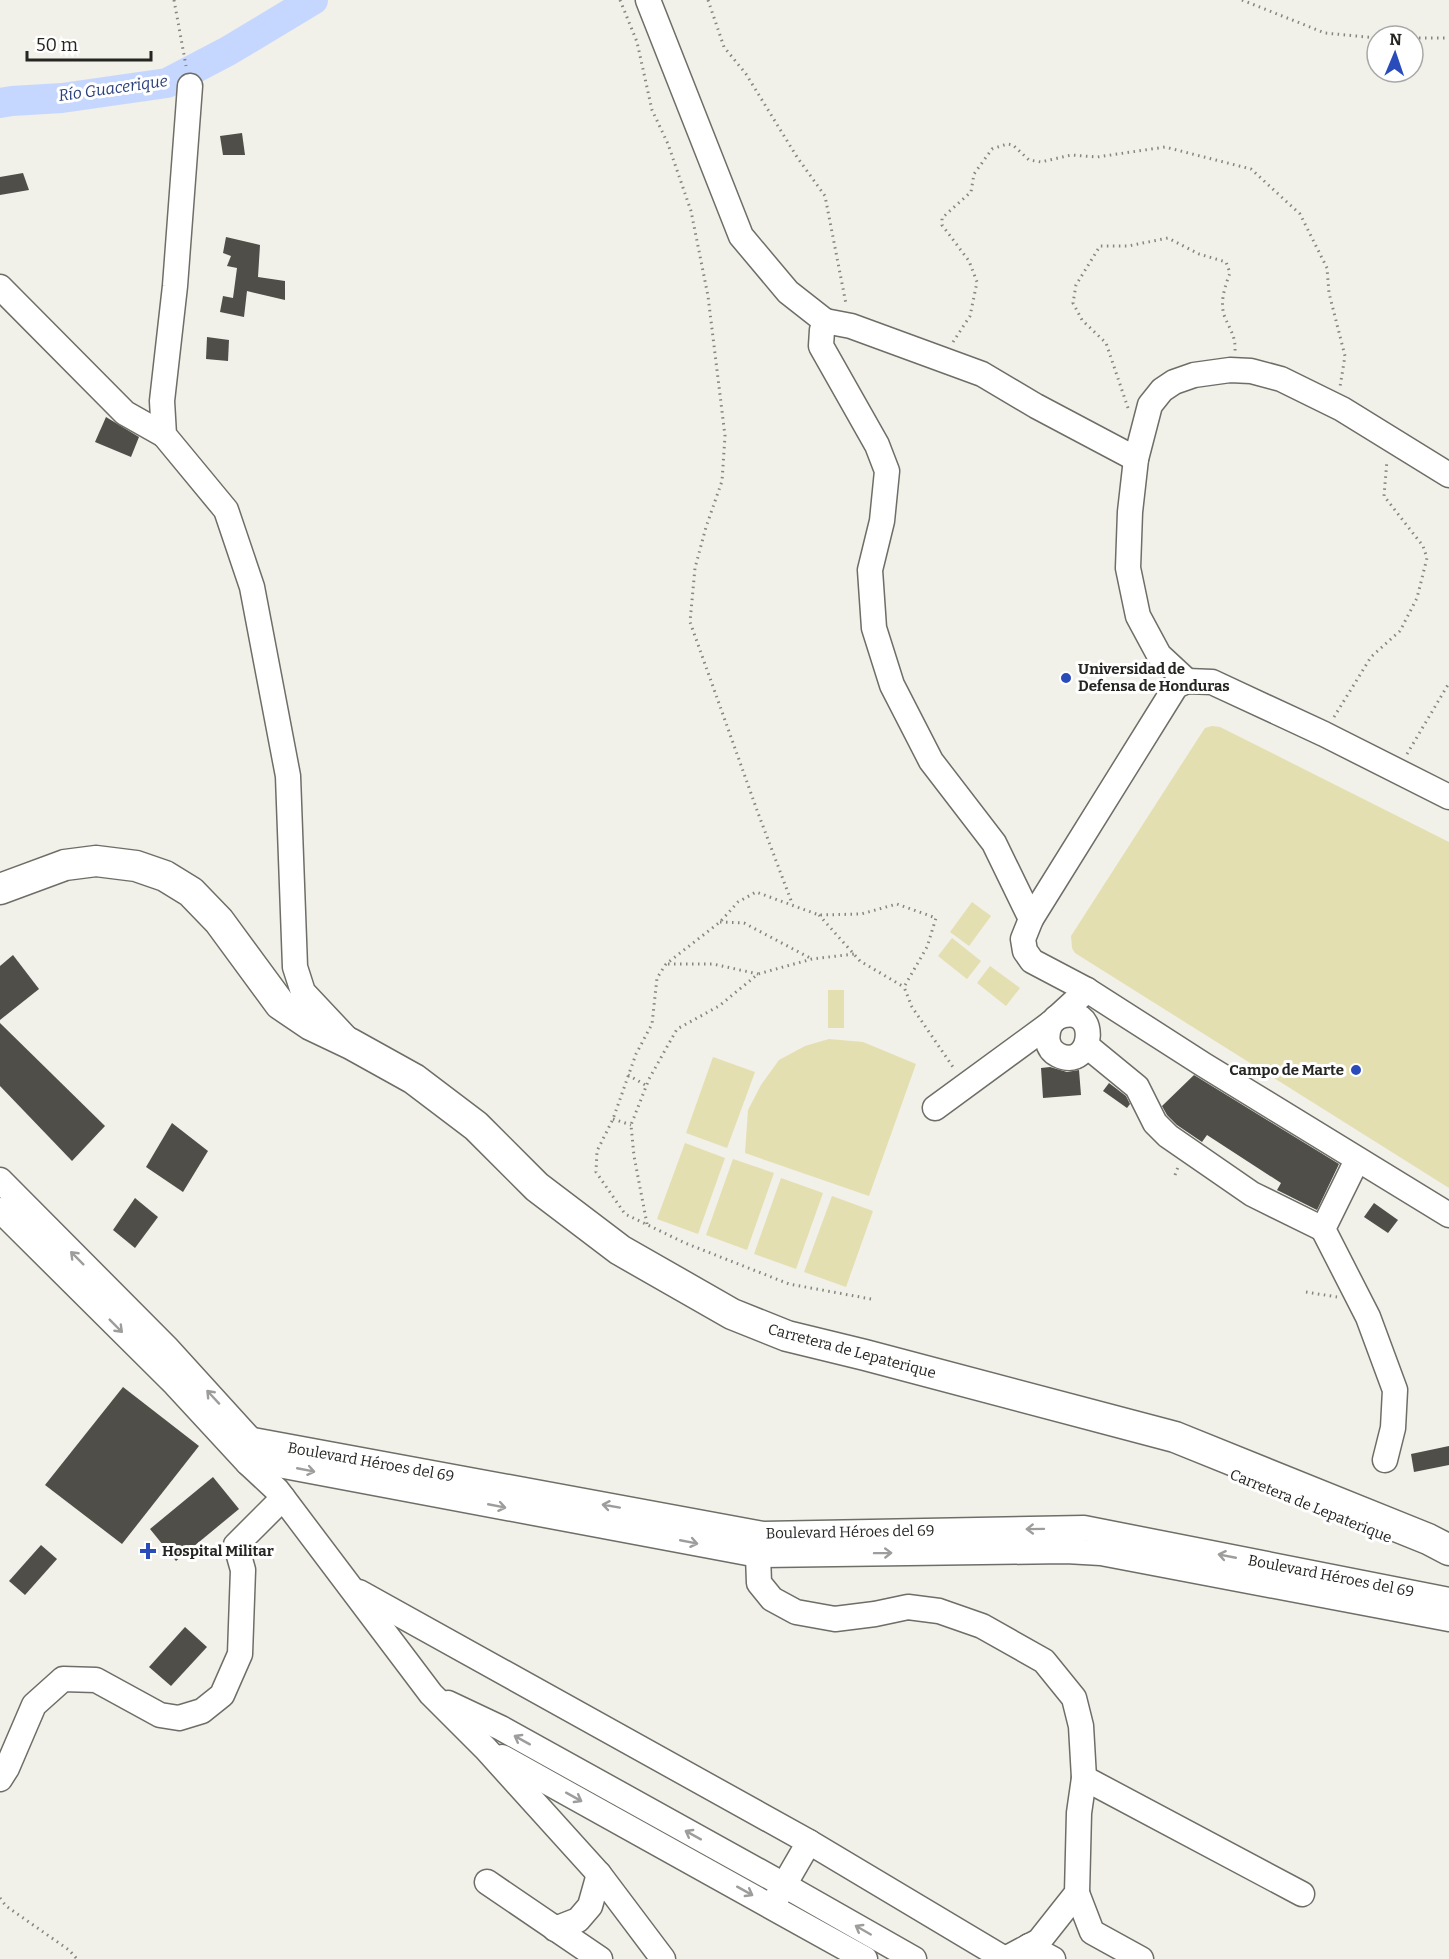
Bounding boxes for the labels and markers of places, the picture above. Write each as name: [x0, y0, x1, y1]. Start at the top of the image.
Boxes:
place label: Universidad de Defensa de Honduras: [1078, 660, 1230, 695]
marker: Universidad de Defensa de Honduras: [1059, 671, 1073, 685]
place label: Campo de Marte: [1229, 1061, 1344, 1079]
marker: Campo de Marte: [1349, 1063, 1363, 1077]
marker: Hospital Militar: [139, 1542, 157, 1560]
place label: Hospital Militar: [162, 1542, 274, 1560]

